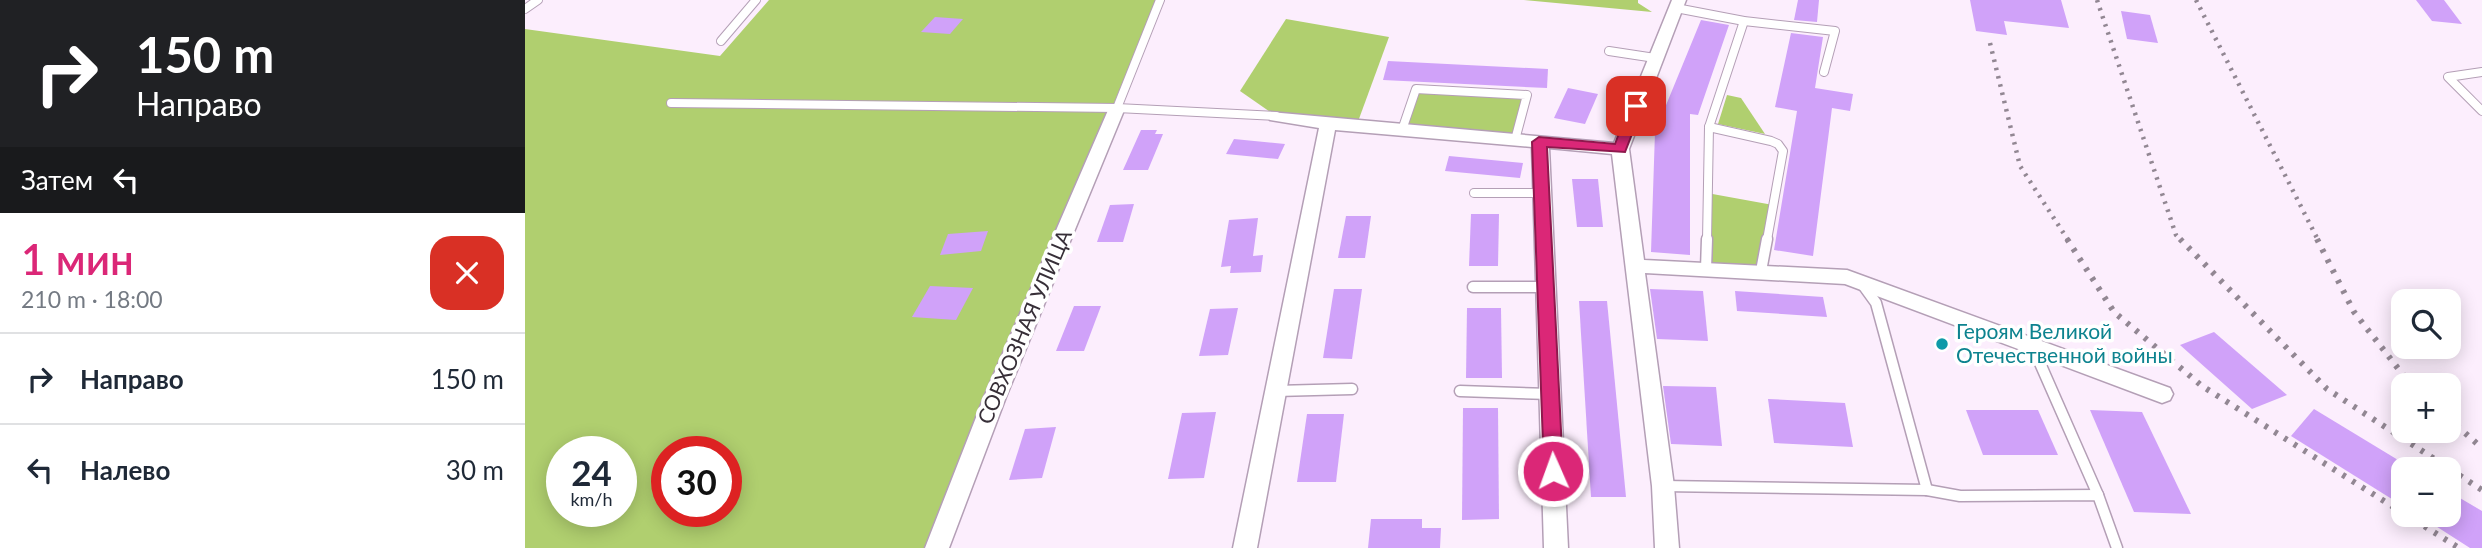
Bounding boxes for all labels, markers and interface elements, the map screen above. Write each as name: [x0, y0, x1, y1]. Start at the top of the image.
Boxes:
text: 150 m: [136, 25, 274, 83]
icon: right: [21, 28, 112, 119]
pin: [1606, 76, 1666, 136]
text: Направо: [136, 84, 262, 123]
icon: arrive: [1617, 87, 1655, 125]
icon: left: [107, 161, 145, 199]
text: Затем: [21, 164, 93, 196]
street label: СОВХОЗНАЯ УЛИЦА: [971, 225, 1076, 427]
text: 1 мин: [21, 234, 134, 284]
button: close: [430, 236, 504, 310]
text: 210 m · 18:00: [21, 285, 163, 313]
map controls: [2391, 289, 2461, 527]
button: search: [2391, 289, 2461, 359]
place label: Героям Великой Отечественной войны: [1956, 318, 2173, 367]
marker: Героям Великой Отечественной войны: [1934, 336, 1950, 352]
icon: right: [21, 360, 59, 398]
text: Направо: [80, 363, 184, 395]
text: 150 m: [431, 363, 504, 395]
button: +: [2391, 373, 2461, 443]
position arrow: [1516, 434, 1590, 508]
speed limit sign: 30: [651, 436, 742, 527]
icon: left: [21, 451, 59, 489]
text: 24: [571, 451, 612, 493]
text: Налево: [80, 454, 170, 486]
text: 30 m: [446, 454, 504, 486]
button: −: [2391, 457, 2461, 527]
text: km/h: [570, 488, 613, 510]

